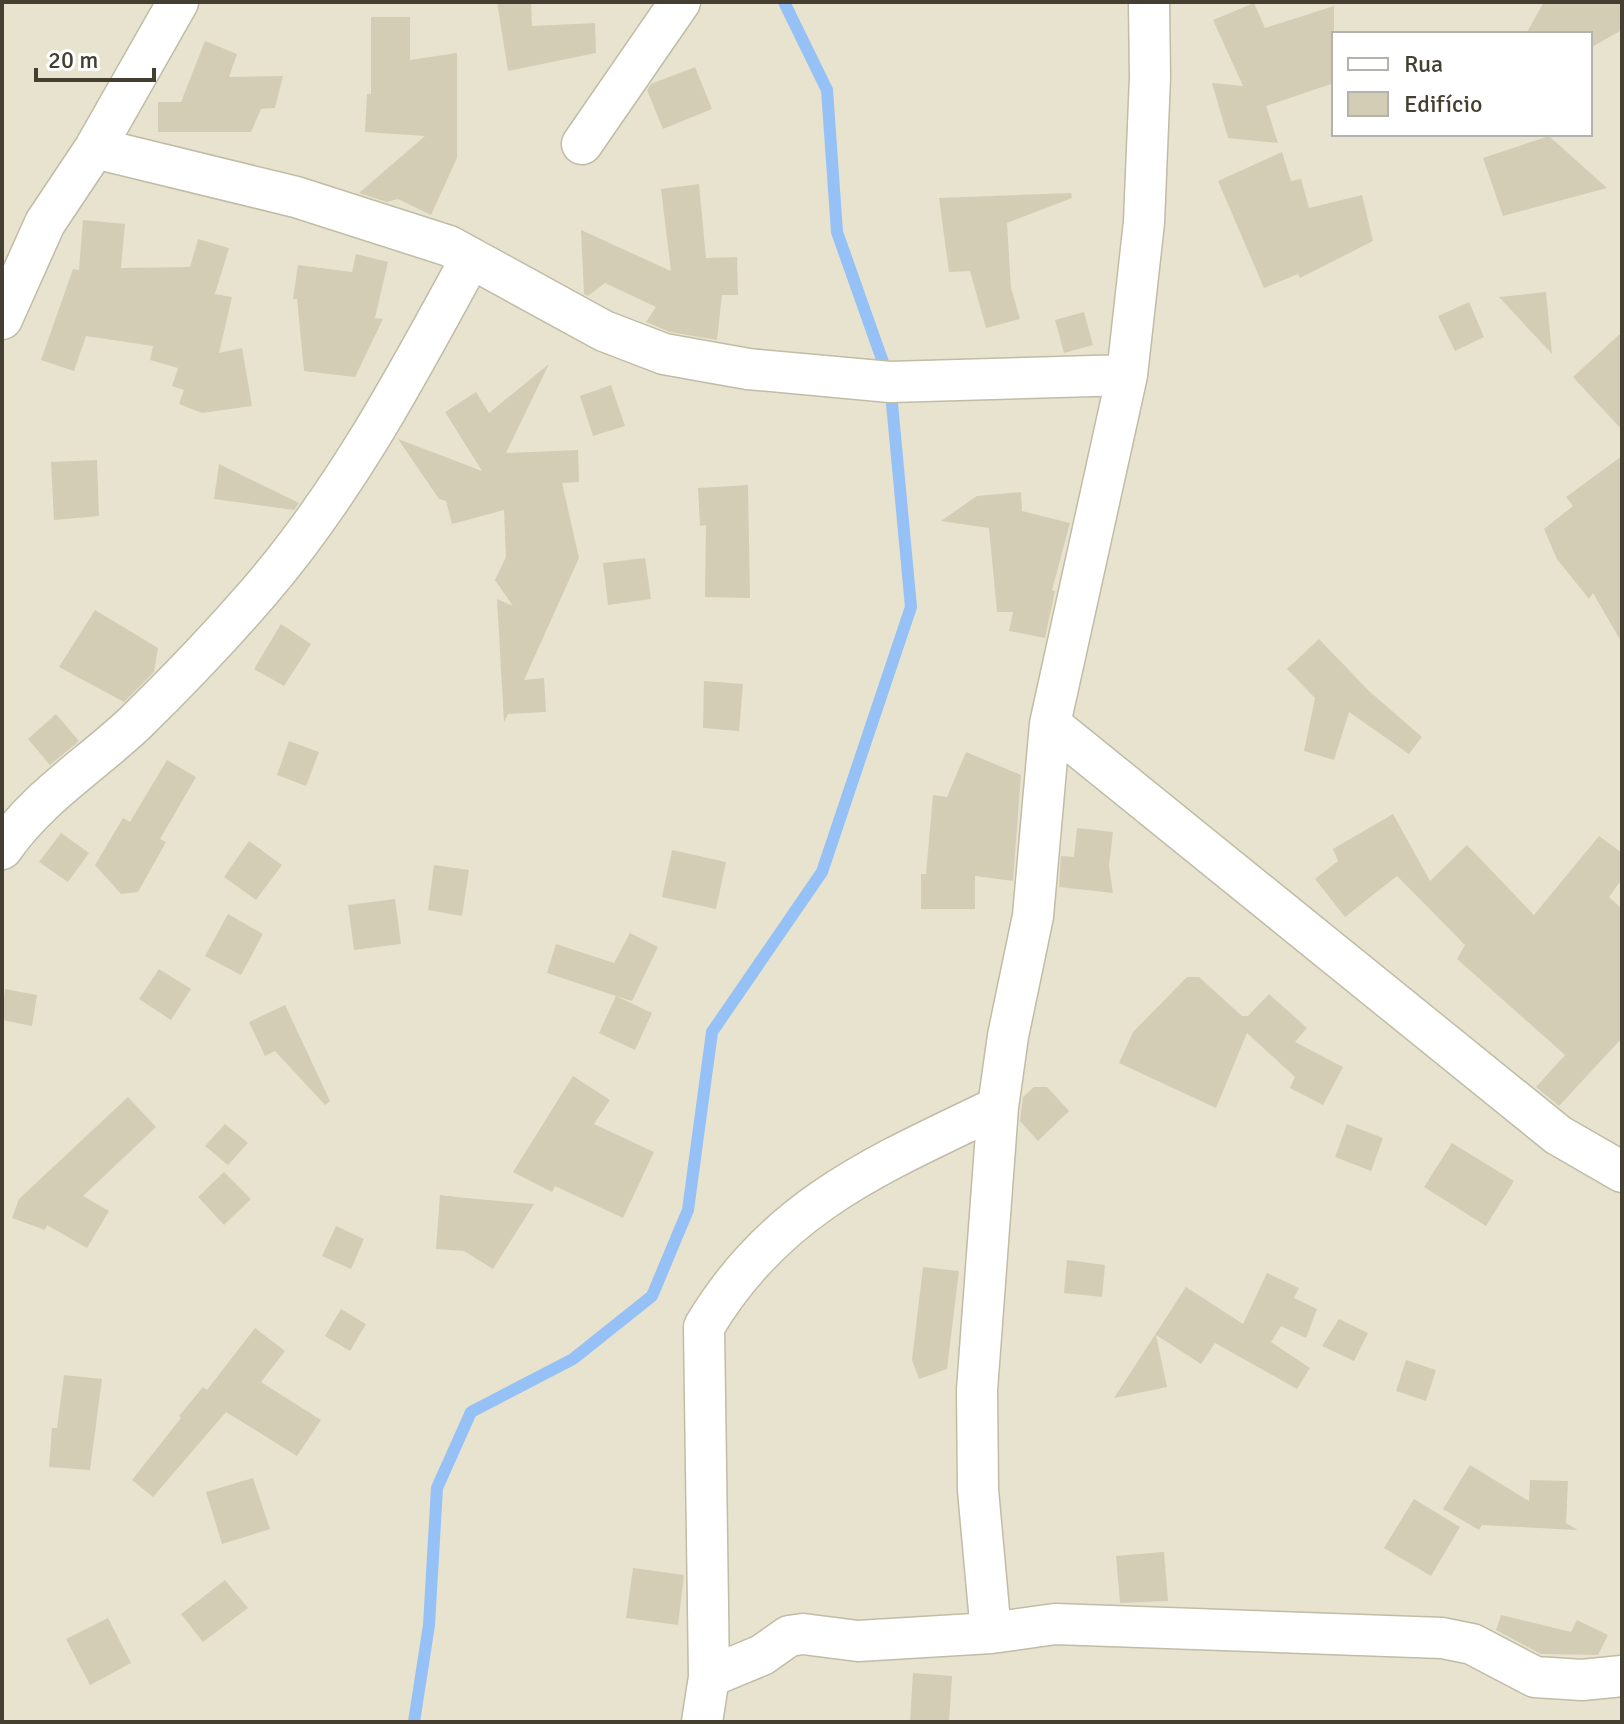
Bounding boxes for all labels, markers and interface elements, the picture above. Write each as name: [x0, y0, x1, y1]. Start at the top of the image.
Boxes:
scale bar: [36, 32, 154, 82]
legend: [1332, 32, 1592, 136]
text: 20 m: [48, 45, 98, 75]
text: Rua: [1404, 49, 1443, 79]
text: Edifício: [1404, 89, 1482, 119]

